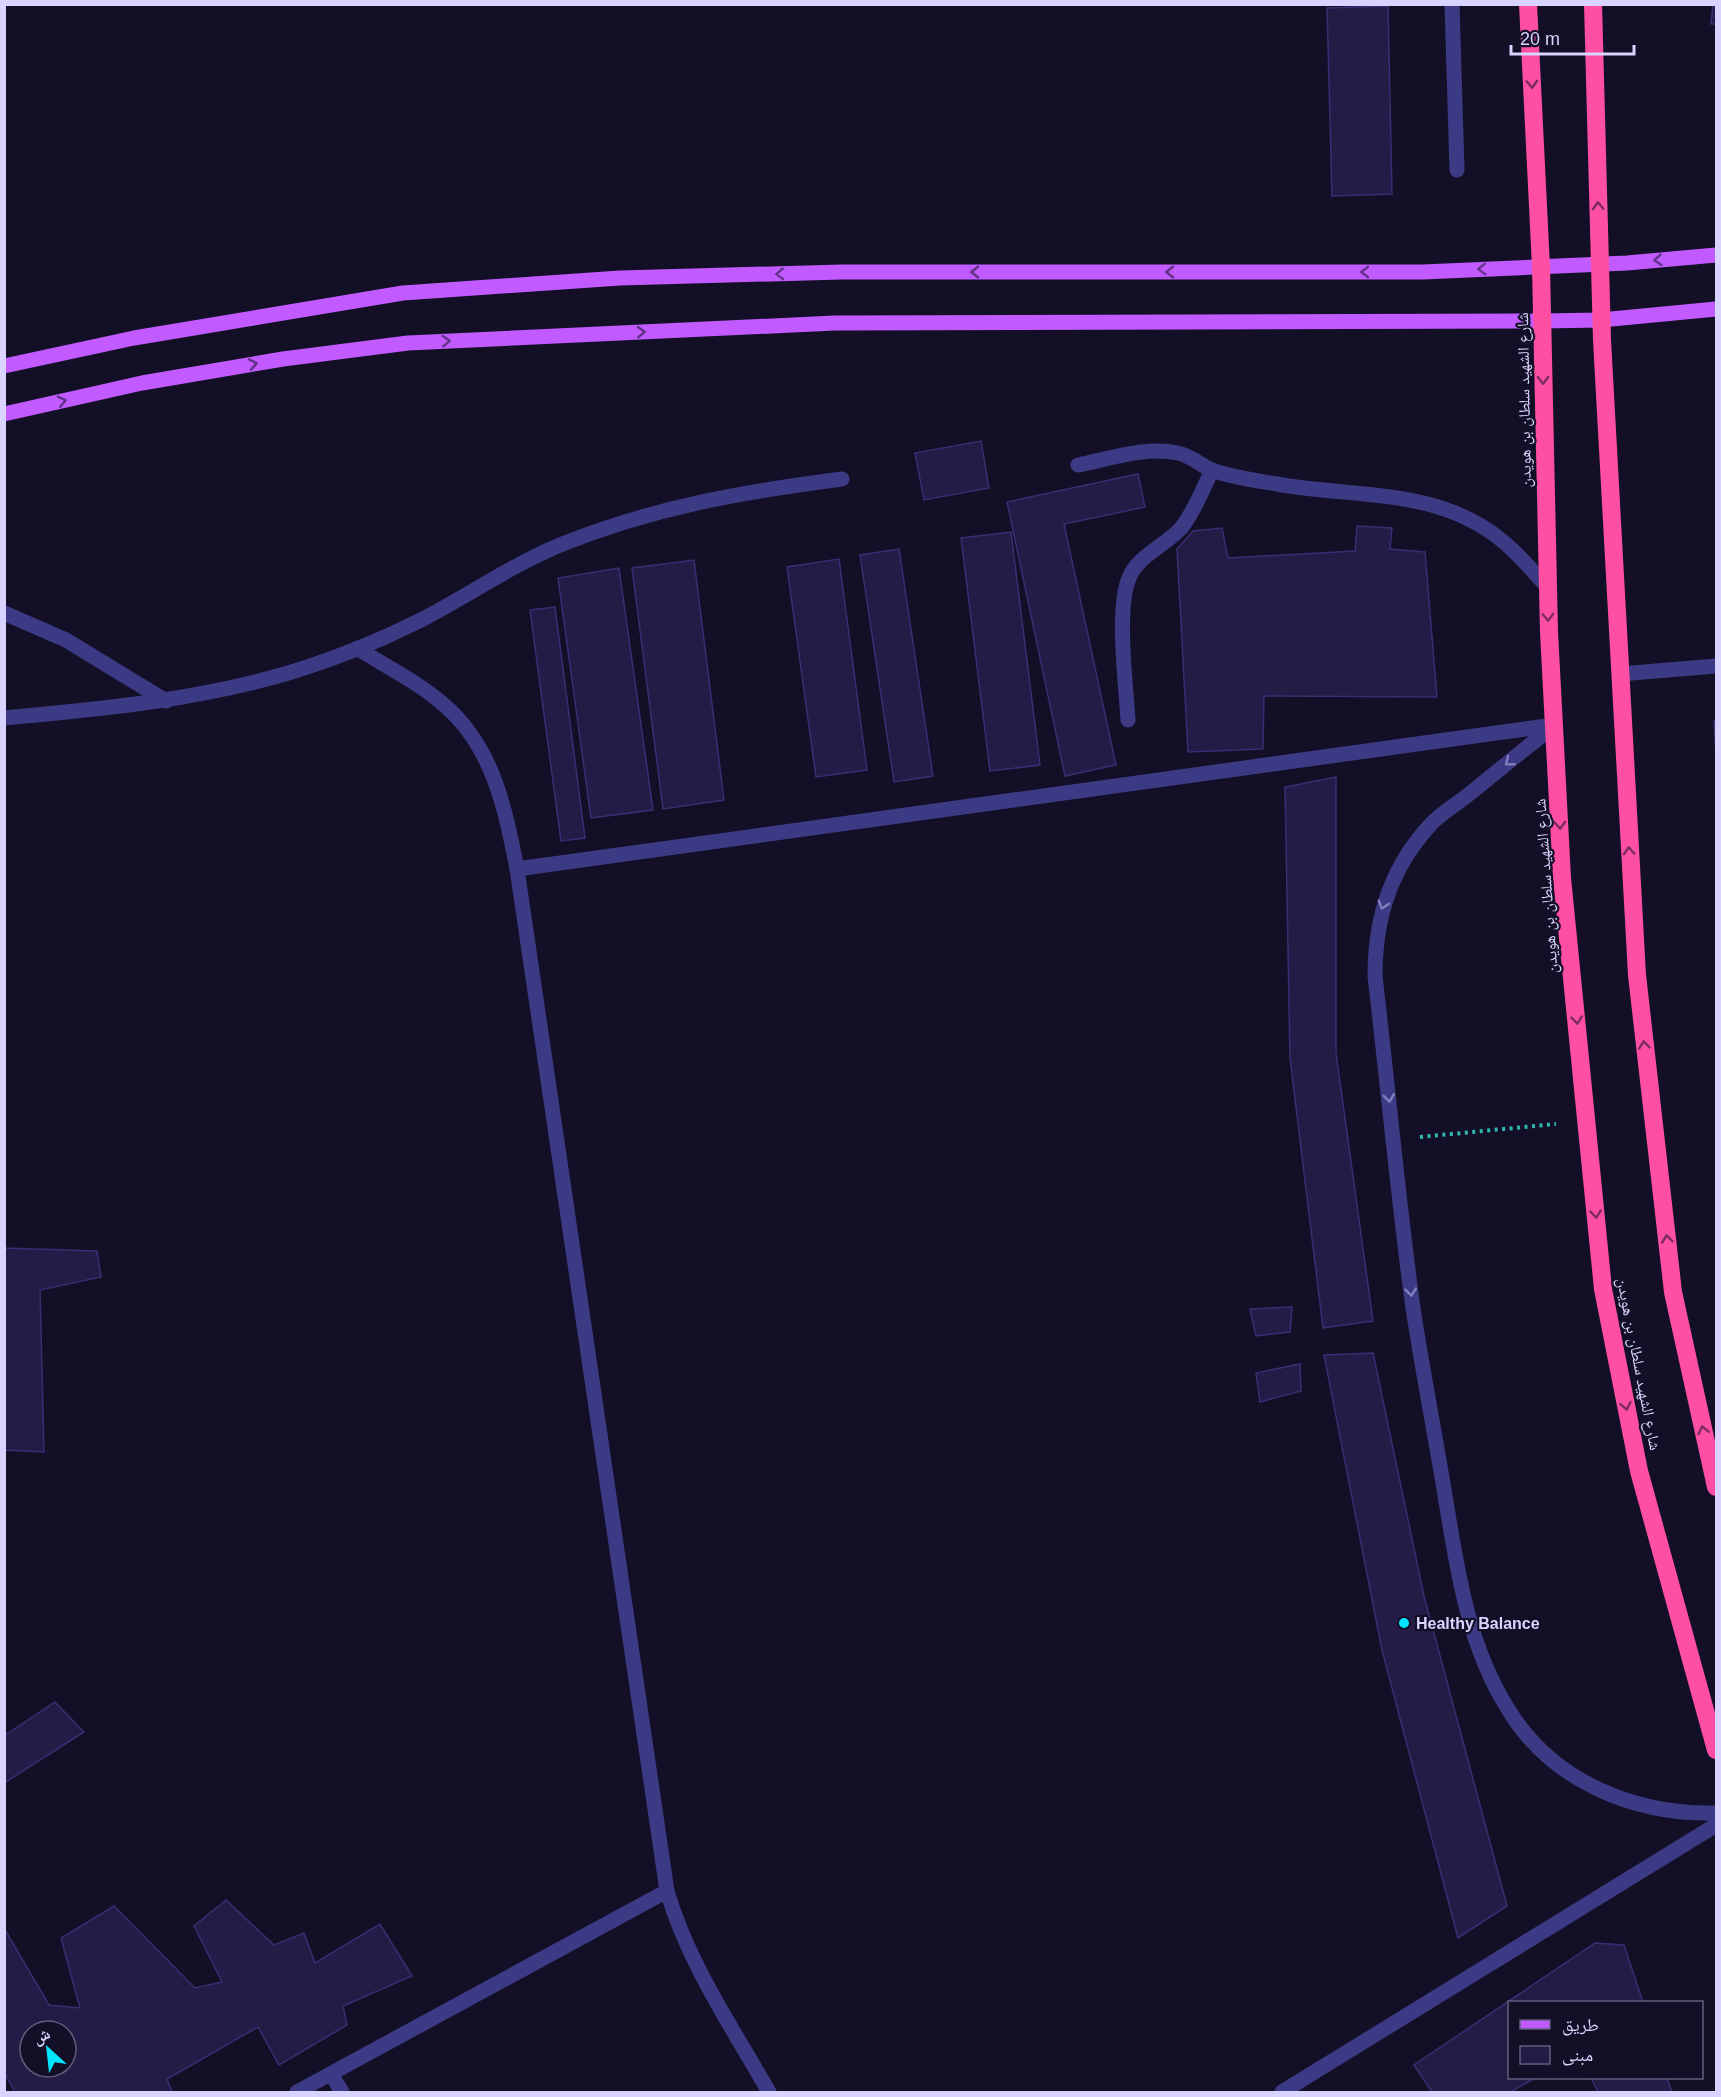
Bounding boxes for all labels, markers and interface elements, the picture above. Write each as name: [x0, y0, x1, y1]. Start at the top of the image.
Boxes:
scale bar: [1511, 18, 1634, 56]
text: 20 m: [1520, 29, 1560, 49]
one-way arrow: [1526, 79, 1539, 88]
one-way arrow: [1592, 201, 1604, 210]
one-way arrow: [1654, 253, 1663, 266]
one-way arrow: [1478, 263, 1487, 276]
one-way arrow: [970, 266, 979, 278]
one-way arrow: [1165, 266, 1174, 278]
one-way arrow: [1360, 266, 1369, 278]
one-way arrow: [775, 268, 784, 280]
street label: شارع الشهيد سلطان بن هويدن: [1514, 312, 1536, 488]
one-way arrow: [637, 325, 646, 338]
one-way arrow: [442, 335, 451, 348]
one-way arrow: [248, 359, 258, 371]
one-way arrow: [1536, 375, 1549, 384]
one-way arrow: [56, 395, 66, 408]
one-way arrow: [1542, 612, 1555, 621]
one-way arrow: [1505, 754, 1516, 765]
street label: شارع الشهيد سلطان بن هويدن: [1531, 798, 1563, 974]
one-way arrow: [1553, 821, 1566, 830]
one-way arrow: [1623, 846, 1636, 855]
one-way arrow: [1378, 899, 1390, 910]
one-way arrow: [1570, 1015, 1583, 1024]
one-way arrow: [1638, 1041, 1651, 1050]
one-way arrow: [1382, 1094, 1395, 1103]
one-way arrow: [1589, 1209, 1602, 1218]
one-way arrow: [1661, 1234, 1673, 1244]
street label: شارع الشهيد سلطان بن هويدن: [1612, 1276, 1664, 1452]
one-way arrow: [1404, 1288, 1417, 1297]
one-way arrow: [1619, 1401, 1632, 1411]
one-way arrow: [1697, 1426, 1710, 1436]
place label: Healthy Balance: [1416, 1615, 1540, 1632]
marker: Healthy Balance: [1397, 1616, 1411, 1630]
legend: [1508, 2001, 1703, 2079]
text: طريق: [1562, 2015, 1599, 2036]
north arrow: [18, 2019, 78, 2079]
text: ش: [30, 2025, 53, 2048]
text: مبنى: [1562, 2045, 1593, 2066]

